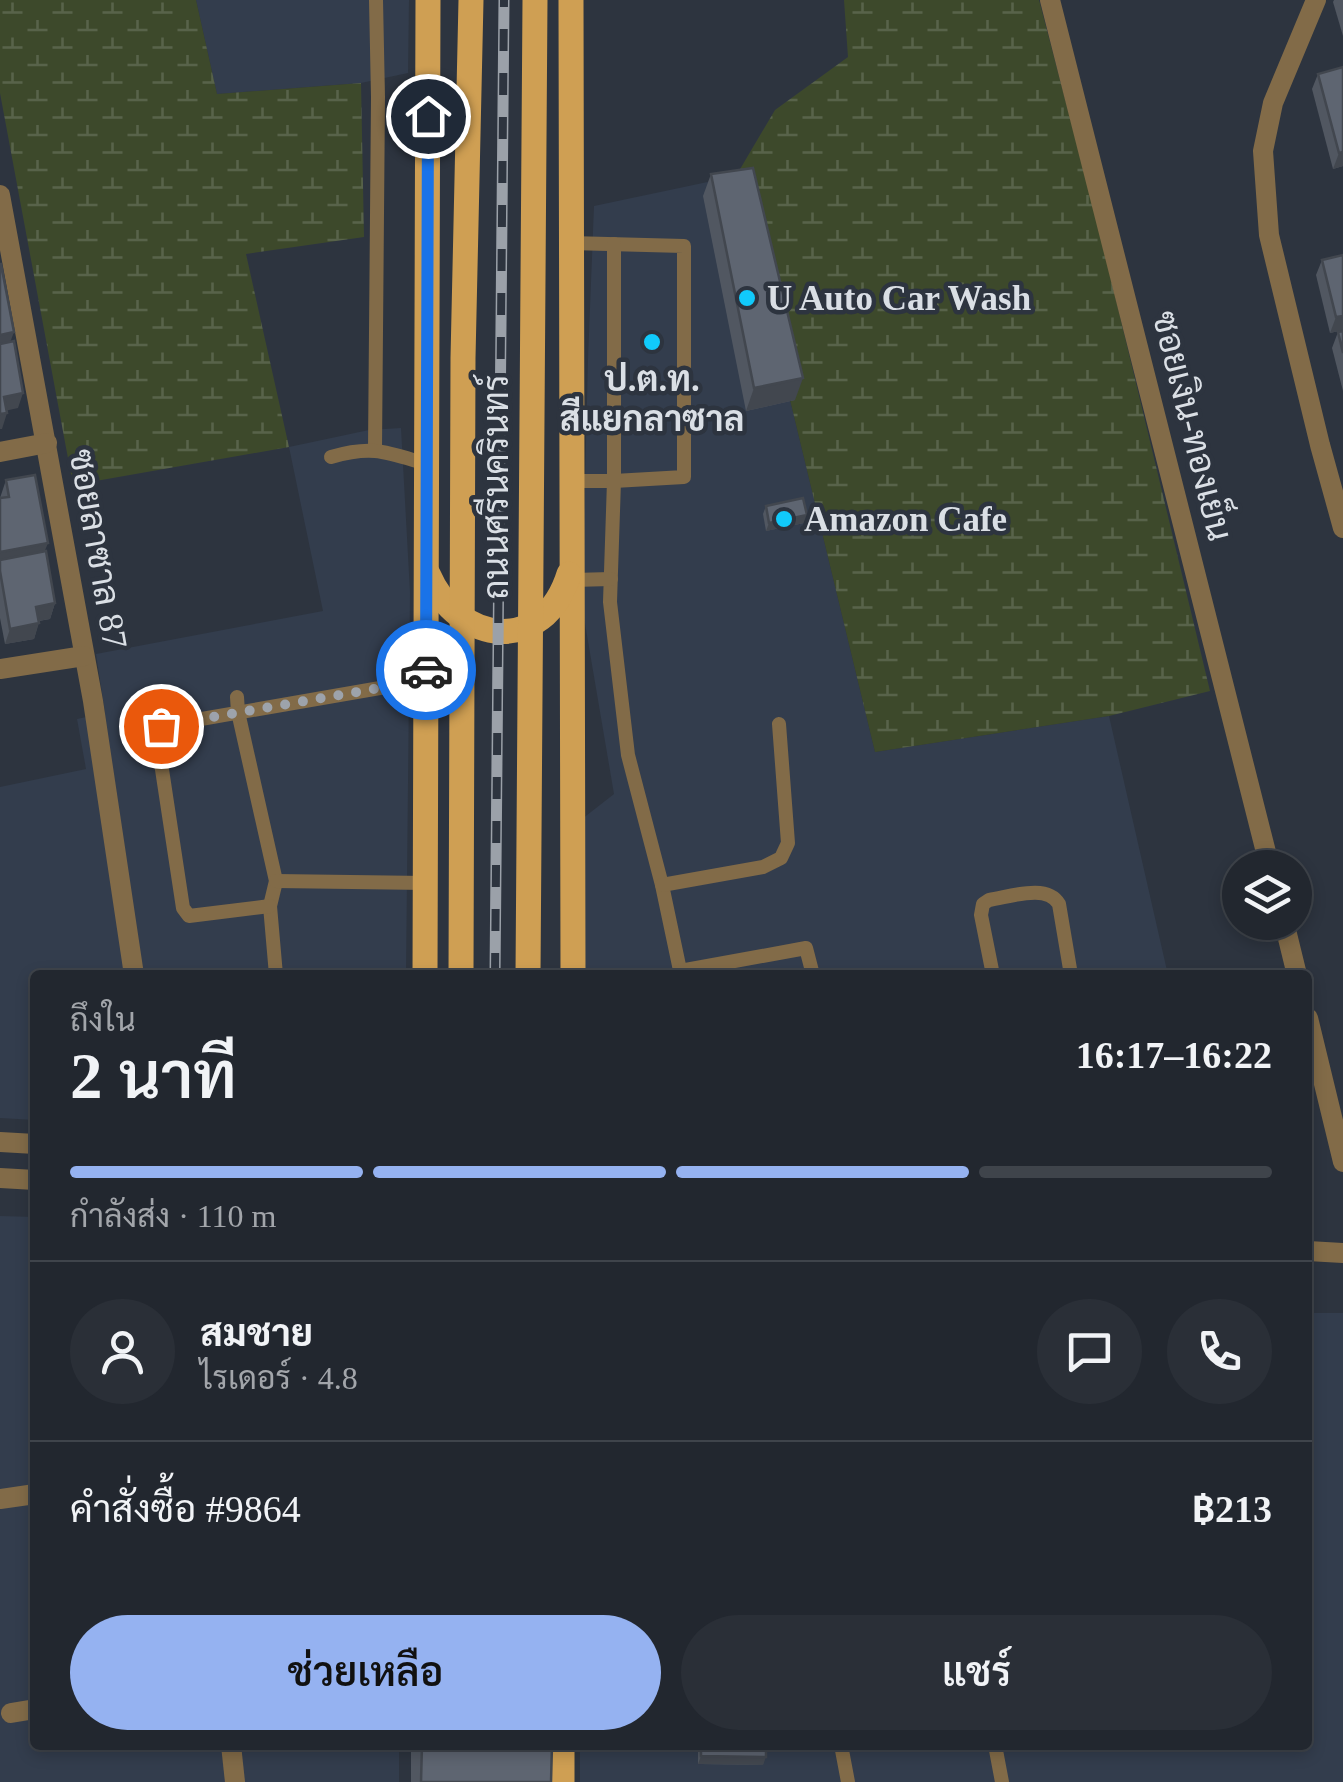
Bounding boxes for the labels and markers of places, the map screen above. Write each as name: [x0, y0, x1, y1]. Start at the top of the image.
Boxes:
pin: [386, 74, 471, 159]
place label: U Auto Car Wash: [767, 279, 1031, 318]
marker: U Auto Car Wash: [736, 287, 758, 309]
marker: ป.ต.ท. สีแยกลาซาล: [641, 331, 663, 353]
place label: ป.ต.ท. สีแยกลาซาล: [559, 360, 745, 439]
place label: Amazon Cafe: [804, 500, 1007, 539]
marker: Amazon Cafe: [773, 508, 795, 530]
pin: [119, 684, 204, 769]

